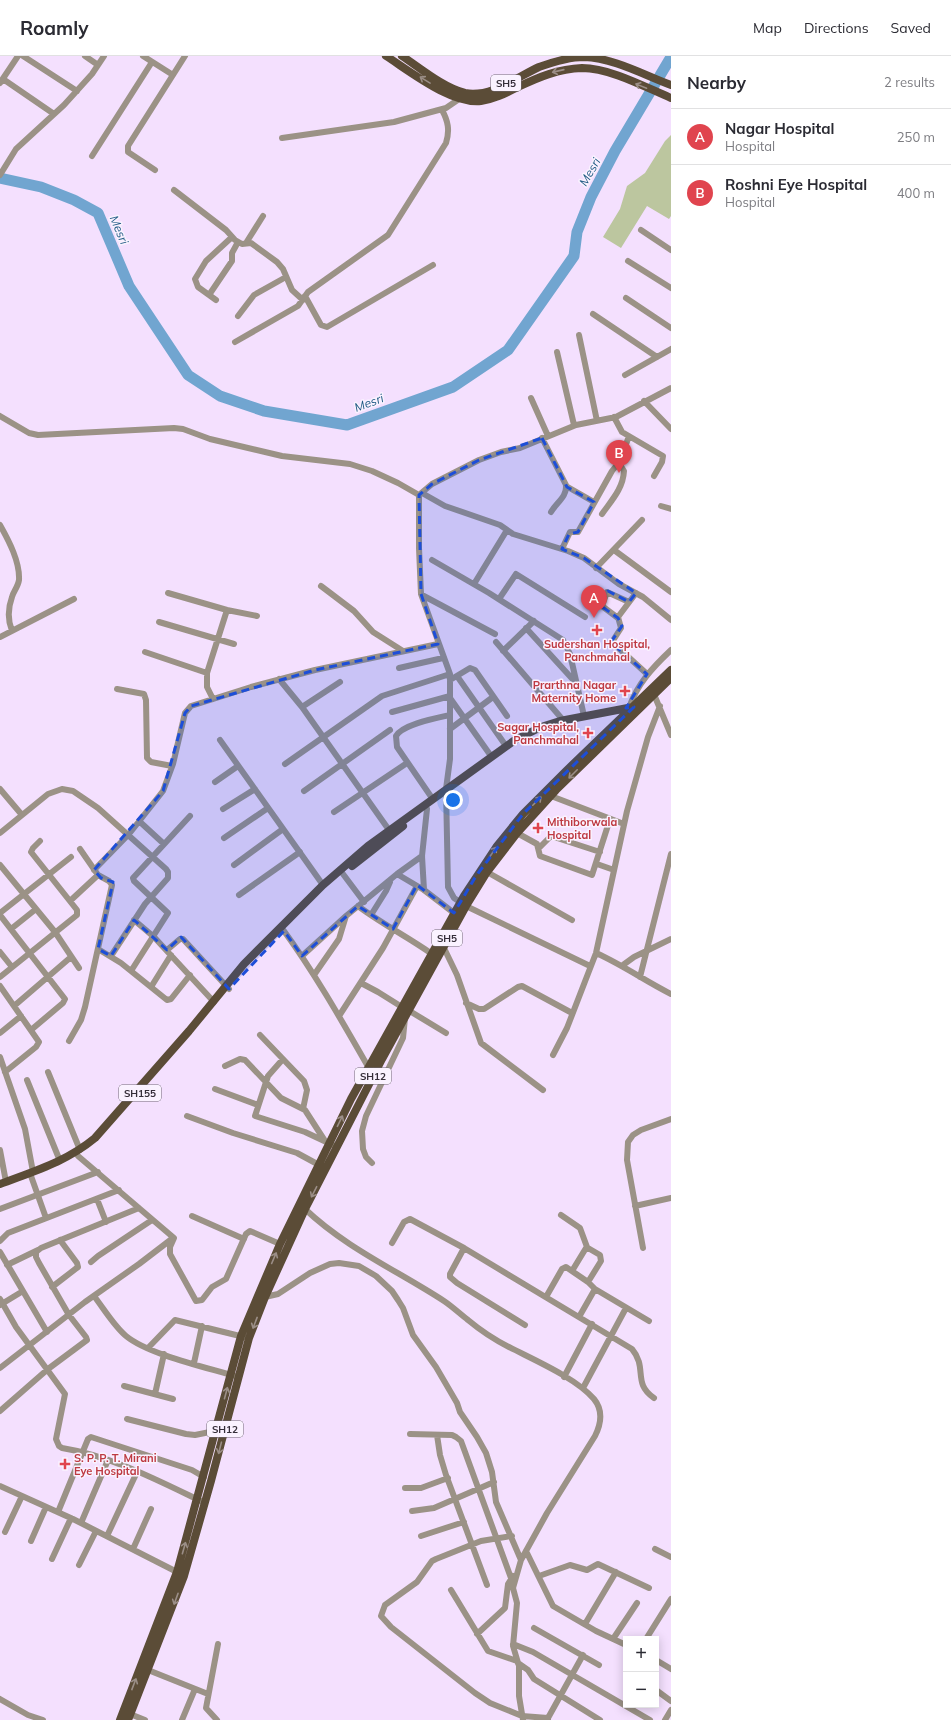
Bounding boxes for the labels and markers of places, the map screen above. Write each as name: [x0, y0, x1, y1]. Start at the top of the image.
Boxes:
pin: B: [606, 440, 632, 473]
pin: A: [581, 585, 607, 618]
marker: Sudershan Hospital, Panchmahal: [591, 624, 603, 636]
place label: Sudershan Hospital, Panchmahal: [544, 637, 650, 664]
place label: Prarthna Nagar Maternity Home: [531, 678, 617, 705]
marker: Prarthna Nagar Maternity Home: [619, 685, 631, 697]
place label: Sagar Hospital, Panchmahal: [497, 720, 579, 747]
marker: Sagar Hospital, Panchmahal: [582, 727, 594, 739]
place label: Mithiborwala Hospital: [547, 815, 617, 842]
marker: Mithiborwala Hospital: [532, 822, 544, 834]
place label: S. P. P. T. Mirani Eye Hospital: [74, 1451, 157, 1478]
marker: S. P. P. T. Mirani Eye Hospital: [59, 1458, 71, 1470]

